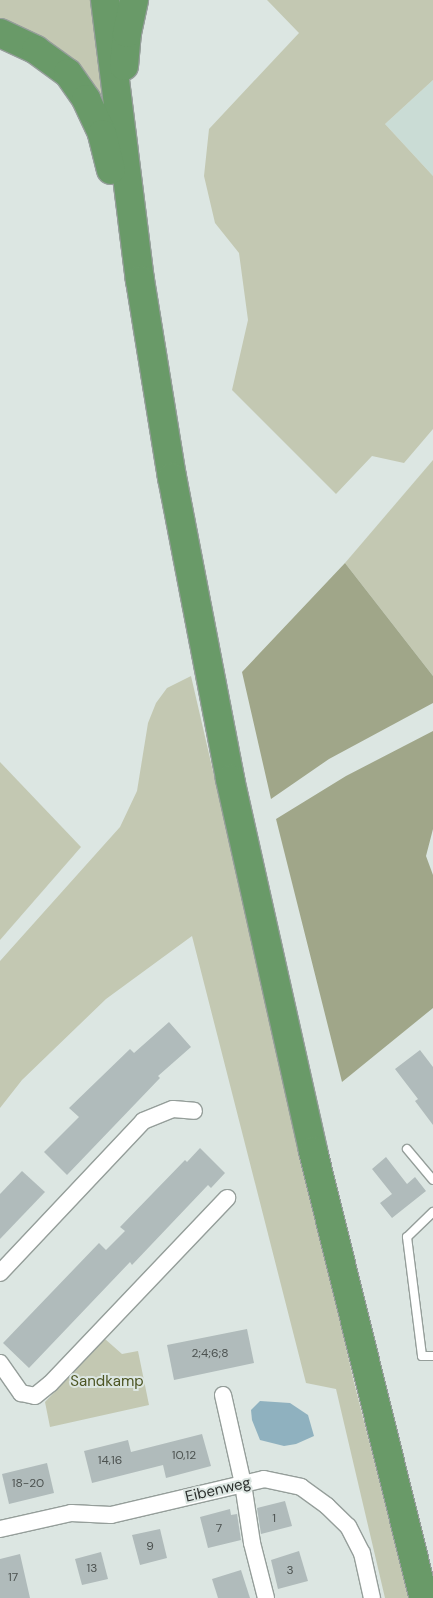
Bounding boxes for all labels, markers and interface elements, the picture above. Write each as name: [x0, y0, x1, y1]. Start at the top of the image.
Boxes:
house number: 2;4;6;8: [191, 1347, 229, 1361]
park label: Sandkamp: [70, 1373, 144, 1391]
house number: 10,12: [172, 1449, 196, 1463]
house number: 14,16: [98, 1454, 122, 1468]
street label: Eibenweg: [184, 1474, 252, 1506]
house number: 18-20: [12, 1477, 44, 1491]
house number: 1: [272, 1512, 276, 1526]
house number: 7: [216, 1522, 222, 1536]
house number: 9: [146, 1540, 154, 1554]
house number: 13: [87, 1562, 97, 1576]
house number: 3: [286, 1564, 294, 1578]
house number: 17: [8, 1571, 18, 1585]

